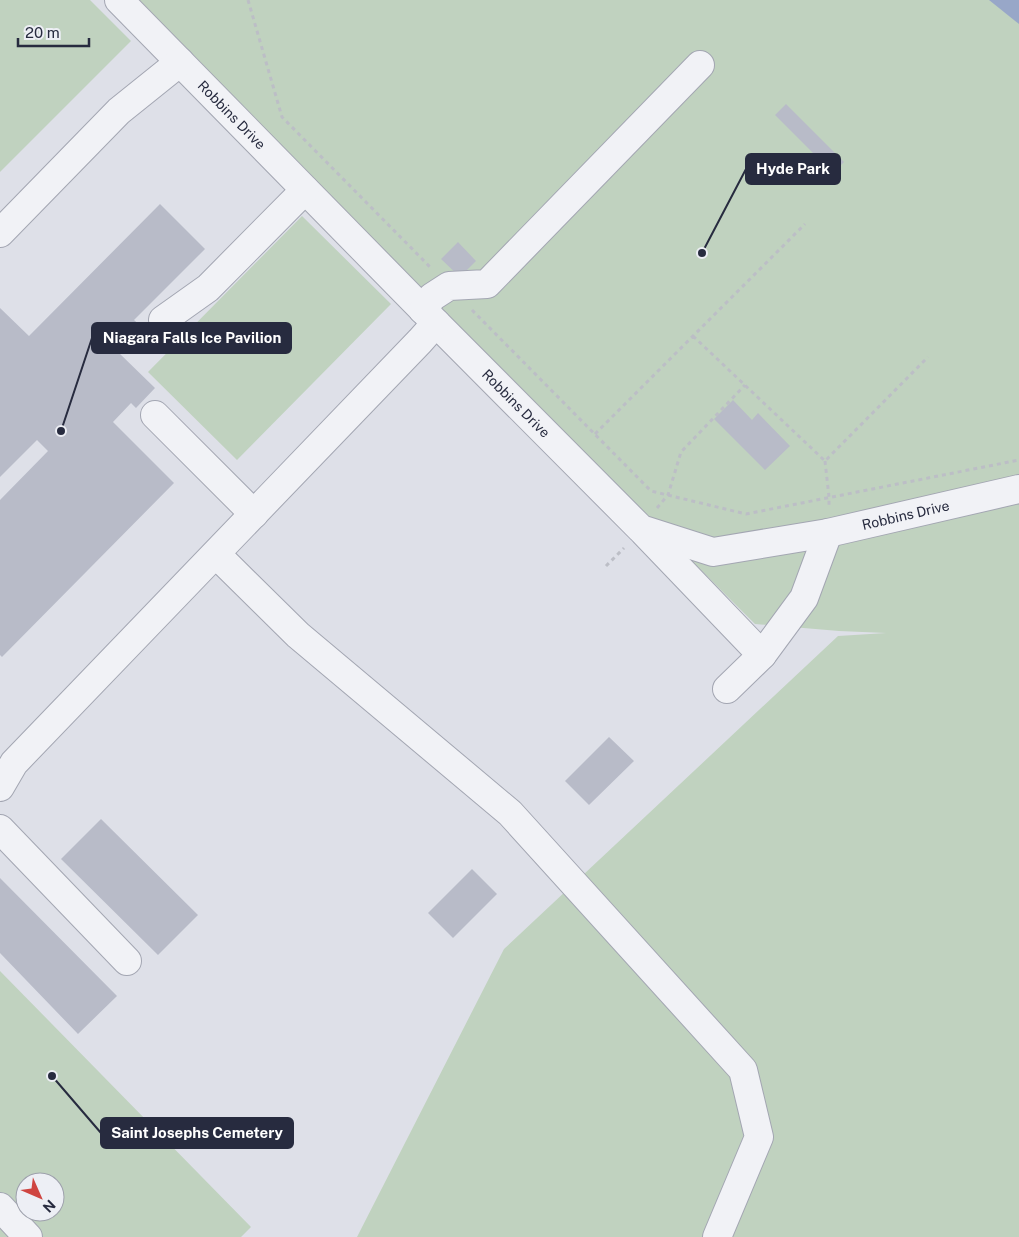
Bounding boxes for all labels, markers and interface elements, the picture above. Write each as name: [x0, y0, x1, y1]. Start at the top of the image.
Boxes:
scale bar: [18, 15, 89, 47]
text: 20 m: [25, 24, 60, 41]
street label: Robbins Drive: [195, 77, 269, 152]
callout: Hyde Park: [746, 154, 840, 184]
text: Hyde Park: [756, 160, 830, 177]
callout: Niagara Falls Ice Pavilion: [92, 323, 291, 353]
text: Niagara Falls Ice Pavilion: [103, 329, 281, 346]
street label: Robbins Drive: [479, 366, 553, 441]
street label: Robbins Drive: [860, 497, 951, 533]
callout: Saint Josephs Cemetery: [101, 1118, 293, 1148]
text: Saint Josephs Cemetery: [111, 1124, 284, 1141]
north arrow: [15, 1172, 65, 1222]
text: N: [40, 1197, 59, 1216]

